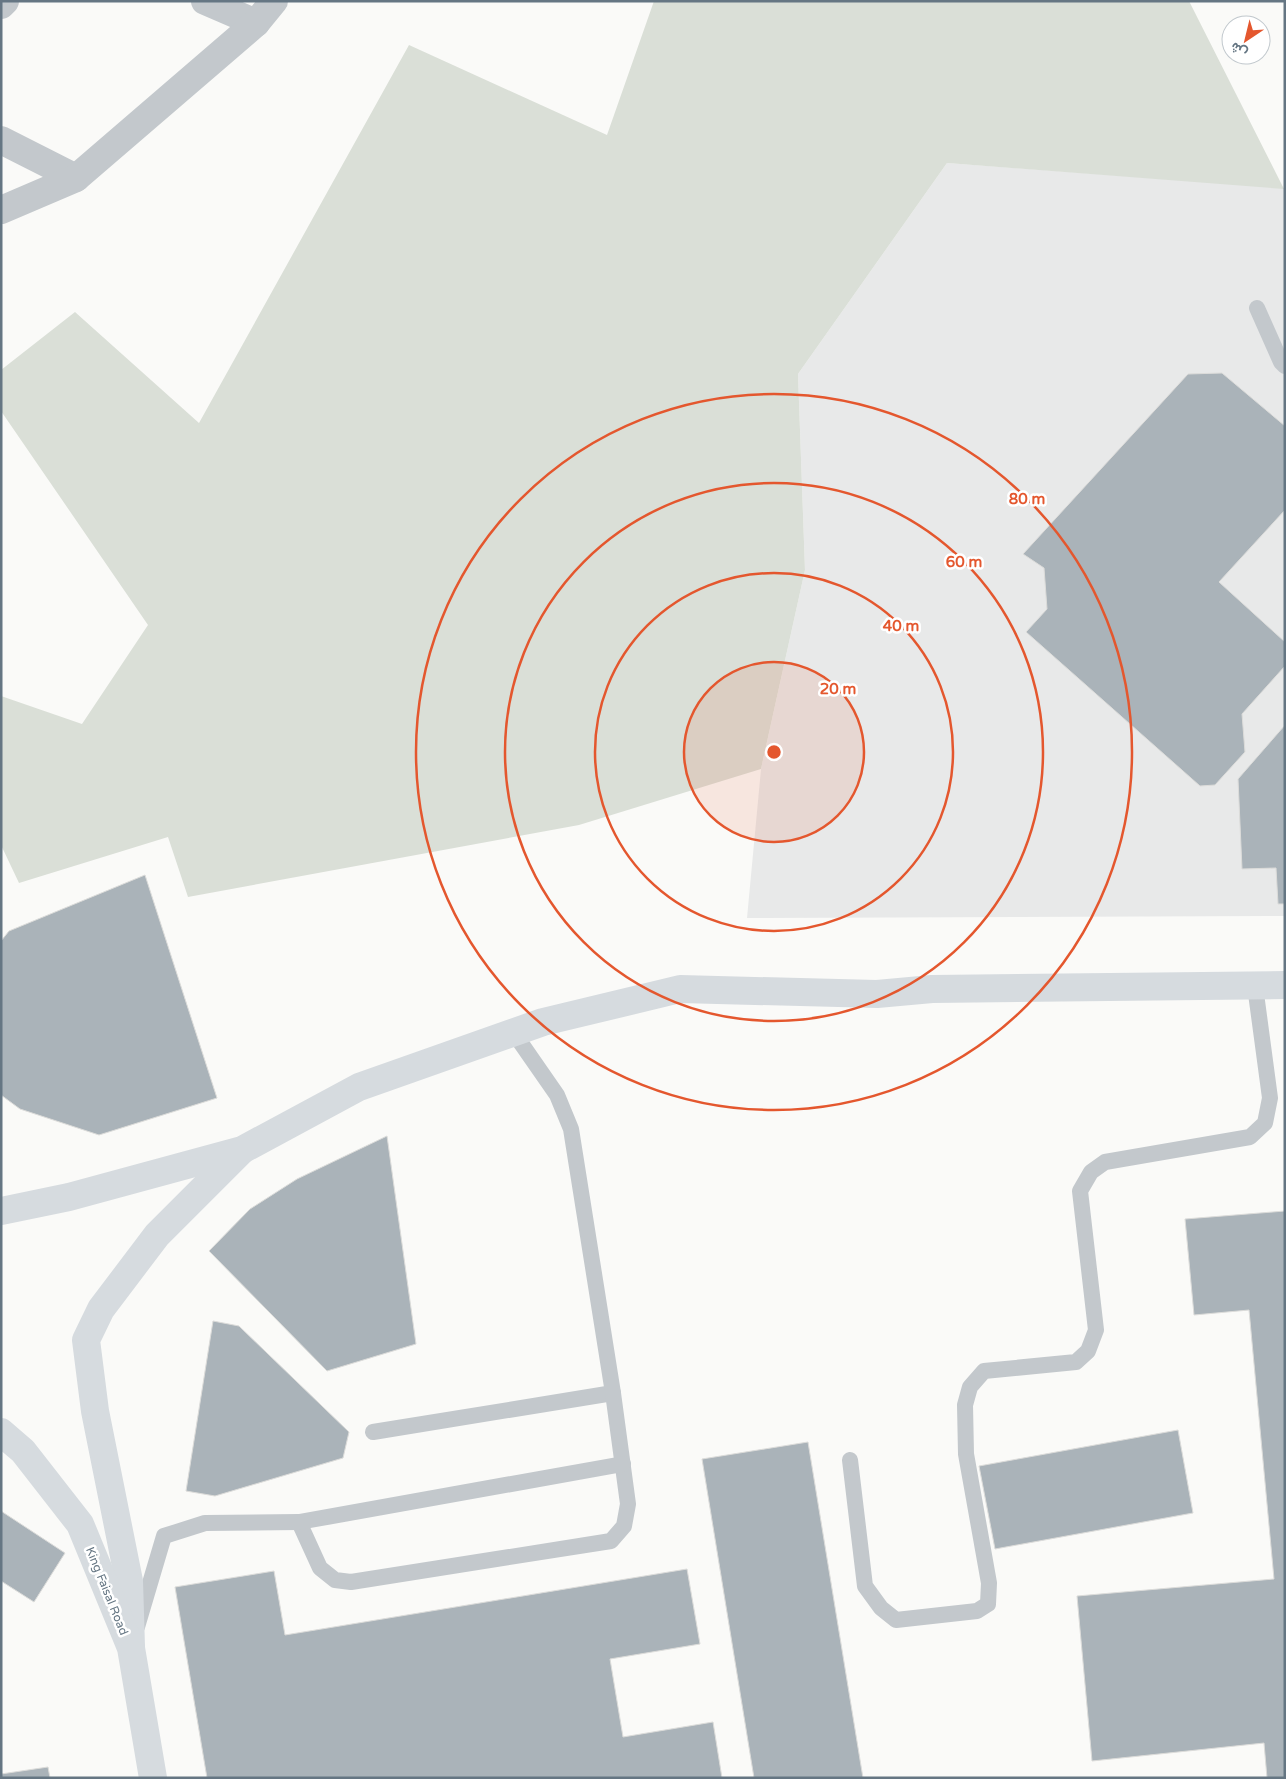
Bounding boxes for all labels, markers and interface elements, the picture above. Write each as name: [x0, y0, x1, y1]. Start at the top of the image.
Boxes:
north arrow: [1221, 15, 1271, 65]
text: ش: [1227, 38, 1251, 62]
text: 80 m: [1009, 490, 1045, 508]
text: 60 m: [946, 553, 982, 571]
text: 40 m: [883, 617, 919, 635]
text: 20 m: [820, 680, 856, 698]
centre of rings: [765, 743, 783, 761]
street label: King Faisal Road: [83, 1545, 131, 1637]

